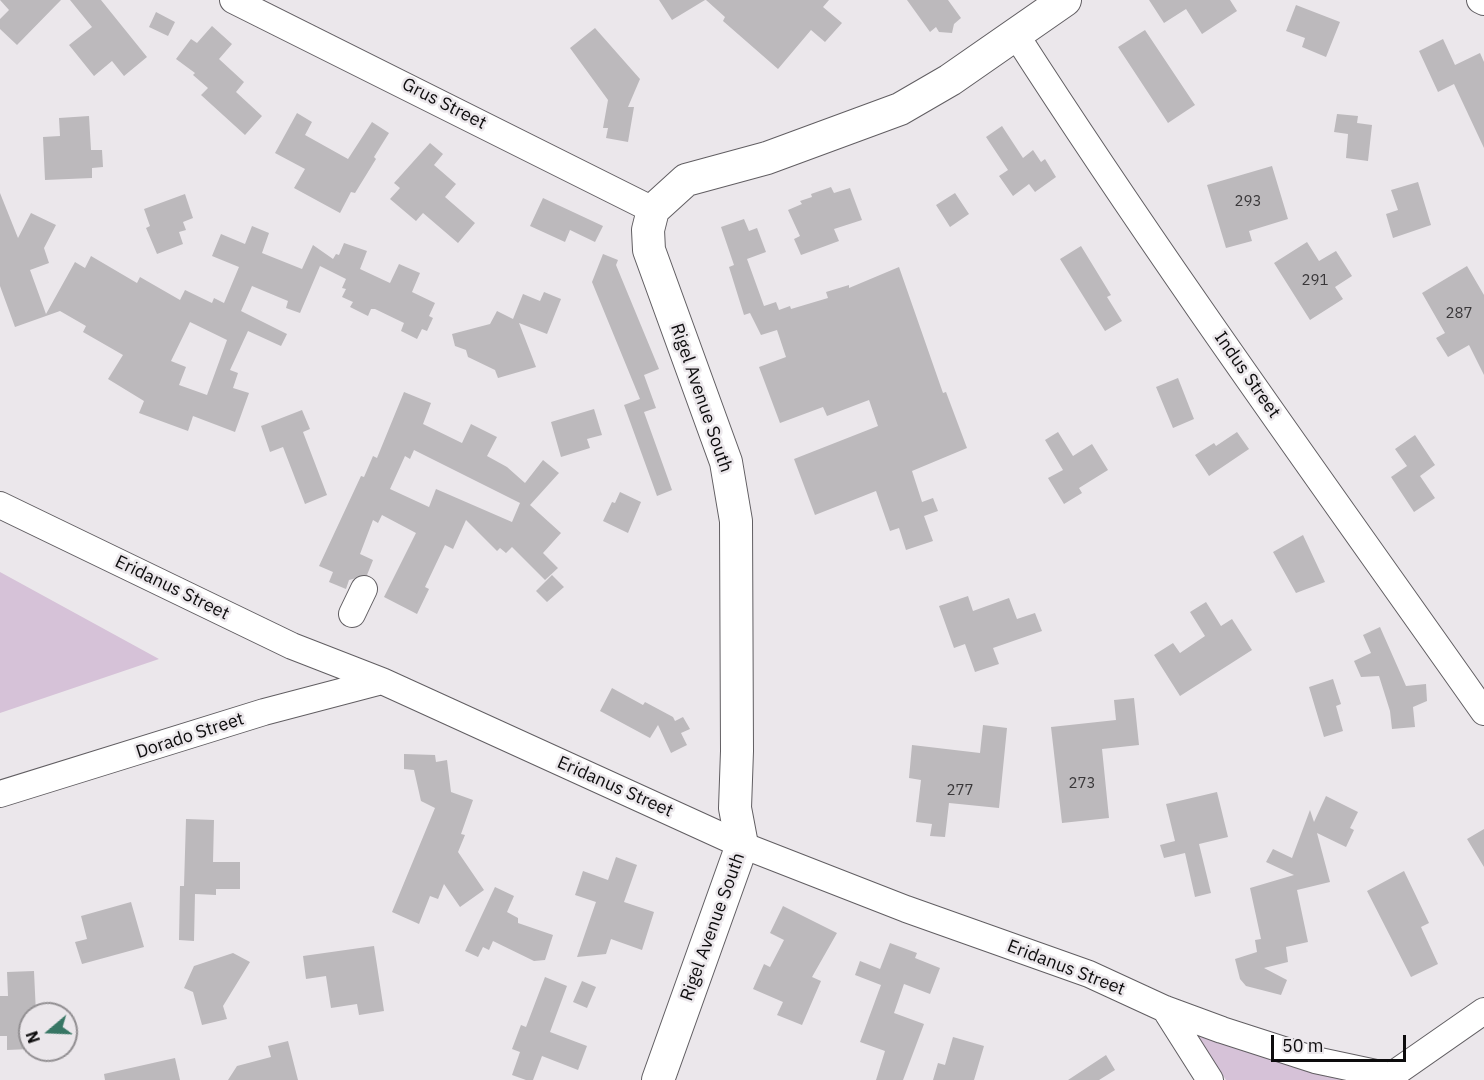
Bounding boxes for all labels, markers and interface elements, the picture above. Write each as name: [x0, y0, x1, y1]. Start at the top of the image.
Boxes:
street label: Grus Street: [398, 74, 490, 134]
house number: 293: [1235, 193, 1261, 211]
house number: 291: [1302, 272, 1328, 290]
house number: 287: [1446, 305, 1472, 323]
street label: Rigel Avenue South: [665, 321, 737, 475]
street label: Indus Street: [1209, 328, 1285, 422]
street label: Eridanus Street: [111, 551, 233, 625]
street label: Dorado Street: [133, 708, 247, 764]
street label: Eridanus Street: [554, 752, 676, 822]
house number: 273: [1069, 775, 1095, 793]
house number: 277: [947, 782, 973, 800]
street label: Rigel Avenue South: [676, 850, 750, 1004]
street label: Eridanus Street: [1004, 936, 1128, 1000]
north arrow: [18, 1002, 78, 1062]
scale bar: [1274, 1023, 1409, 1061]
text: N: [22, 1028, 44, 1046]
text: 50 m: [1282, 1034, 1324, 1057]

